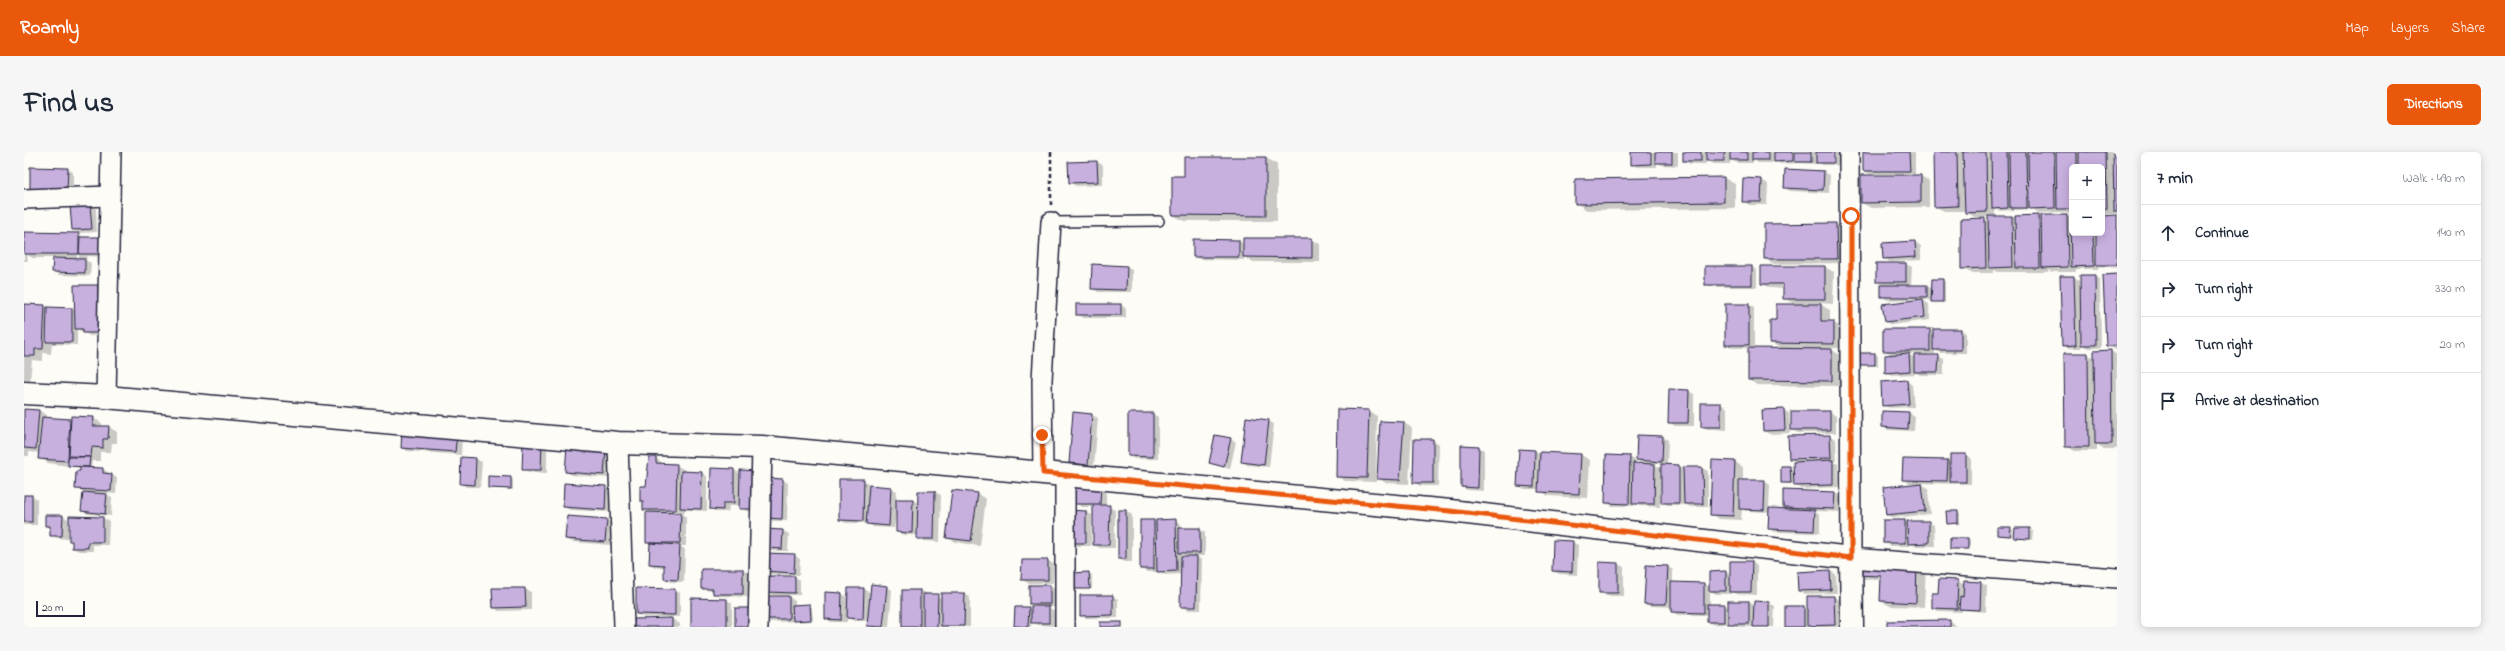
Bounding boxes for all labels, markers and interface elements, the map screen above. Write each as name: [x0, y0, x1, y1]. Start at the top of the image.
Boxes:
text: Roamly: [20, 15, 79, 42]
text: Map: [2345, 18, 2369, 39]
text: Layers: [2391, 18, 2429, 39]
text: Share: [2451, 18, 2485, 39]
text: Find us: [24, 84, 114, 125]
button: Directions: [2387, 84, 2481, 125]
map controls: [2069, 164, 2105, 236]
button: +: [2069, 164, 2105, 200]
text: 7 min: [2157, 166, 2193, 191]
text: Walk · 490 m: [2403, 169, 2465, 188]
button: −: [2069, 200, 2105, 236]
route start: [1842, 207, 1860, 225]
icon: ahead: [2157, 222, 2179, 244]
text: Continue: [2195, 222, 2249, 244]
text: 140 m: [2437, 223, 2465, 242]
icon: right: [2157, 278, 2179, 300]
text: Turn right: [2195, 278, 2253, 300]
text: 330 m: [2435, 279, 2465, 298]
icon: right: [2157, 334, 2179, 356]
text: Turn right: [2195, 334, 2253, 356]
text: 20 m: [2440, 335, 2465, 354]
icon: arrive: [2157, 390, 2179, 412]
text: Arrive at destination: [2195, 390, 2319, 412]
route end: [1033, 426, 1051, 444]
scale bar: [36, 599, 85, 618]
text: 20 m: [42, 600, 64, 616]

